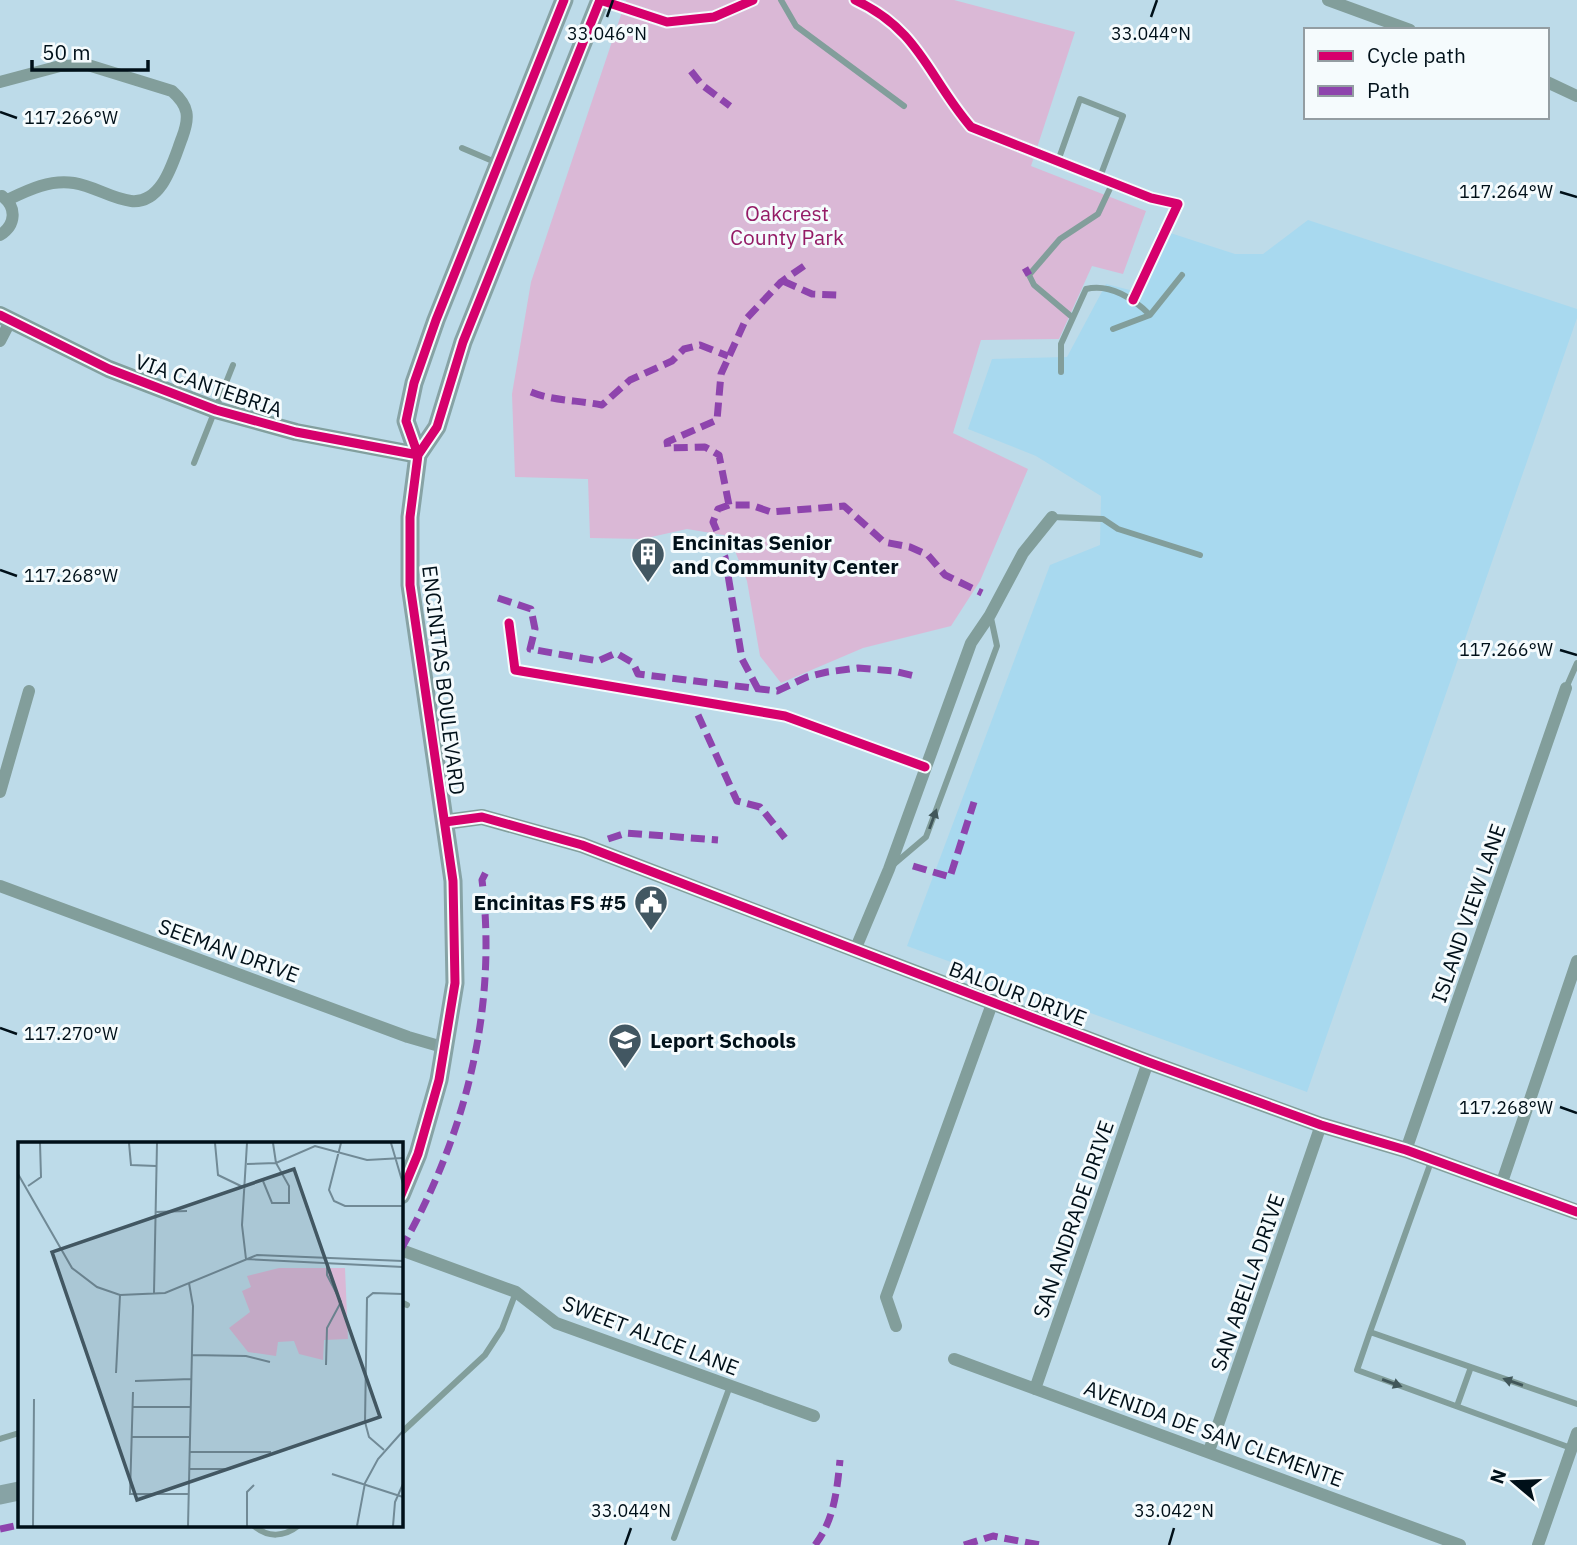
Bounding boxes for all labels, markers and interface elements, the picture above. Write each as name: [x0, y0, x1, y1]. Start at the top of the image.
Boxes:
text: 33.046°N: [567, 22, 647, 45]
text: 33.044°N: [1111, 22, 1191, 45]
scale bar: [32, 28, 147, 72]
legend: [1304, 28, 1549, 119]
text: 50 m: [42, 38, 91, 66]
text: Cycle path: [1367, 41, 1466, 69]
text: Path: [1367, 76, 1410, 104]
text: 117.266°W: [24, 106, 118, 129]
text: 117.264°W: [1459, 180, 1553, 203]
park label: Oakcrest County Park: [730, 199, 844, 251]
street label: VIA CANTEBRIA: [132, 347, 286, 423]
place label: Encinitas Senior and Community Center: [672, 528, 899, 580]
building icon: Encinitas Senior and Community Center: [629, 535, 667, 584]
text: 117.268°W: [24, 564, 118, 587]
street label: ENCINITAS BOULEVARD: [416, 564, 472, 796]
text: 117.266°W: [1459, 638, 1553, 661]
one-way arrow: [928, 809, 939, 830]
street label: ISLAND VIEW LANE: [1424, 820, 1512, 1006]
public building icon: Encinitas FS #5: [632, 883, 670, 932]
place label: Encinitas FS #5: [474, 888, 626, 916]
street label: SEEMAN DRIVE: [155, 912, 303, 988]
street label: BALOUR DRIVE: [945, 954, 1091, 1032]
school or university icon: Leport Schools: [606, 1021, 644, 1070]
text: 117.270°W: [24, 1022, 118, 1045]
place label: Leport Schools: [650, 1026, 796, 1054]
text: 117.268°W: [1459, 1096, 1553, 1119]
street label: SAN ANDRADE DRIVE: [1026, 1117, 1120, 1321]
inset map: [18, 1142, 402, 1528]
street label: SAN ABELLA DRIVE: [1204, 1190, 1290, 1374]
street label: SWEET ALICE LANE: [559, 1289, 743, 1381]
street label: AVENIDA DE SAN CLEMENTE: [1080, 1373, 1348, 1493]
one-way arrow: [1502, 1376, 1523, 1387]
one-way arrow: [1381, 1377, 1402, 1388]
north arrow: [1479, 1447, 1549, 1517]
text: N: [1484, 1466, 1512, 1487]
text: 33.044°N: [591, 1499, 671, 1522]
text: 33.042°N: [1134, 1499, 1214, 1522]

